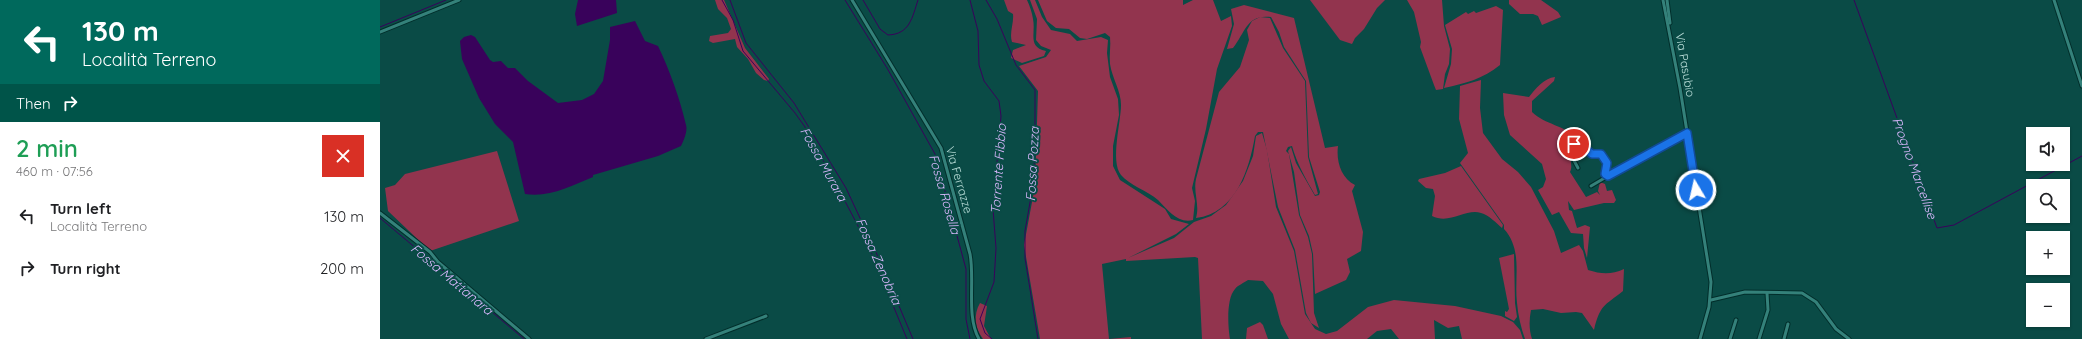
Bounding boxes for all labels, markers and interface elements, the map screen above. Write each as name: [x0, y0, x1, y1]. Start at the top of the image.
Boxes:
text: 130 m: [82, 13, 159, 48]
icon: left: [16, 16, 68, 68]
street label: Via Pasubio: [1672, 32, 1699, 98]
text: Località Terreno: [82, 48, 216, 71]
icon: right: [59, 92, 81, 114]
text: Then: [16, 94, 51, 113]
water label: Progno Marcellise: [1889, 115, 1941, 222]
water label: Torrente Fibbio: [987, 122, 1009, 215]
water label: Fossa Murara: [797, 124, 852, 205]
water label: Fossa Pozza: [1022, 125, 1042, 202]
pin: [1557, 127, 1591, 161]
map controls: [2026, 127, 2070, 327]
button: sound: [2026, 127, 2070, 171]
text: 2 min: [16, 133, 78, 163]
icon: arrive: [1563, 133, 1585, 155]
button: close: [322, 135, 364, 177]
street label: Via Ferrazze: [943, 145, 976, 215]
water label: Fossa Rosella: [926, 152, 964, 237]
text: 460 m · 07:56: [16, 163, 93, 179]
position arrow: [1675, 169, 1717, 211]
button: search: [2026, 179, 2070, 223]
text: Turn left: [50, 199, 112, 218]
icon: left: [16, 205, 38, 227]
text: 130 m: [324, 207, 364, 226]
water label: Fossa Zenobria: [853, 215, 906, 308]
text: Località Terreno: [50, 218, 147, 234]
button: +: [2026, 231, 2070, 275]
water label: Fossa Mattanara: [408, 240, 497, 319]
icon: right: [16, 257, 38, 279]
text: Turn right: [50, 259, 121, 278]
text: 200 m: [320, 259, 364, 278]
button: −: [2026, 283, 2070, 327]

